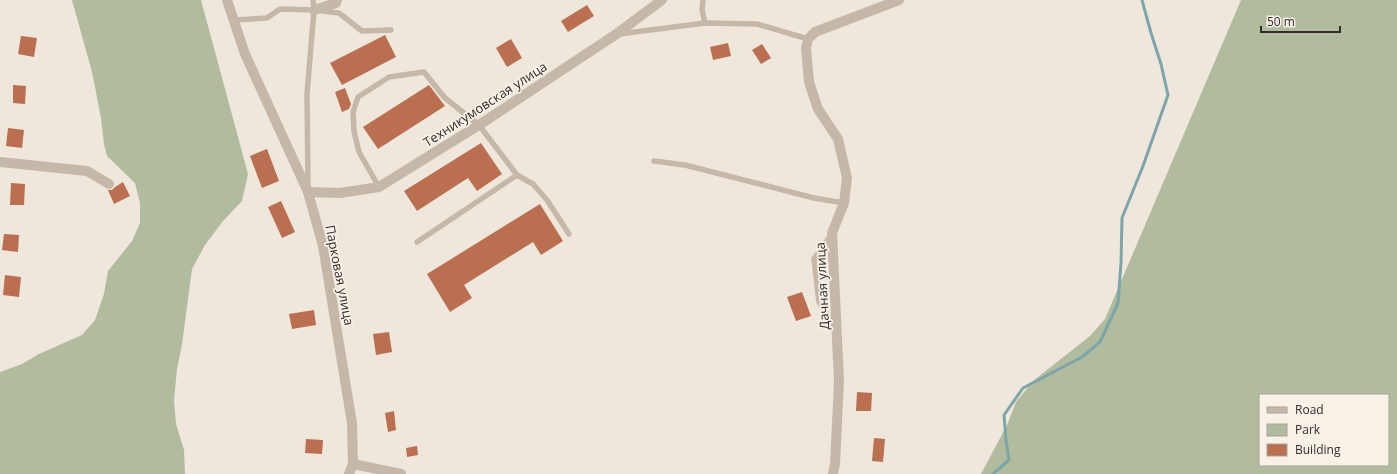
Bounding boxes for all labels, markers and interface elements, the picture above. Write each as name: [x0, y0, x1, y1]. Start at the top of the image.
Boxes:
scale bar: [1261, 8, 1340, 34]
text: 50 m: [1267, 13, 1295, 30]
street label: Техникумовская улица: [420, 57, 550, 151]
street label: Парковая улица: [321, 223, 359, 327]
street label: Дачная улица: [811, 242, 833, 330]
legend: [1259, 394, 1389, 466]
text: Road: [1295, 401, 1324, 418]
text: Park: [1295, 421, 1321, 438]
text: Building: [1295, 441, 1341, 458]

